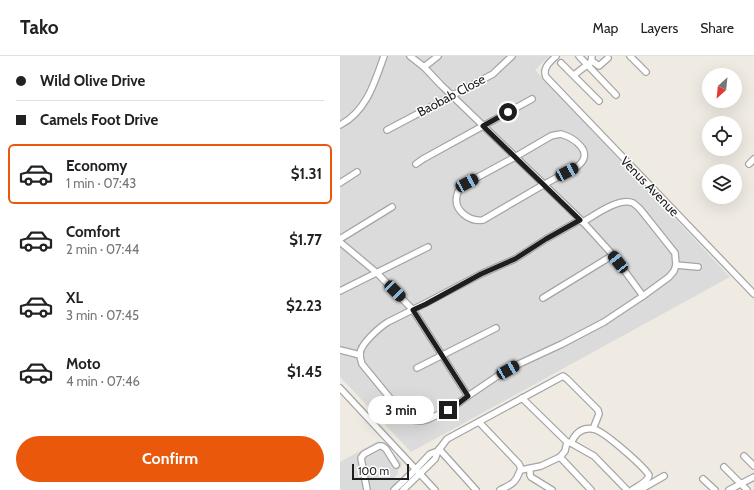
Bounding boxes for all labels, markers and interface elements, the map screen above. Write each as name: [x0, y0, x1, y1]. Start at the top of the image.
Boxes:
text: Tako: [20, 16, 59, 39]
text: Map: [593, 19, 618, 37]
text: Layers: [640, 19, 678, 37]
text: Share: [700, 19, 734, 37]
north arrow: [702, 68, 742, 108]
map controls: [702, 68, 742, 204]
street label: Baobab Close: [414, 70, 488, 120]
text: Wild Olive Drive: [40, 72, 145, 90]
route start: [499, 103, 517, 121]
text: Camels Foot Drive: [40, 111, 158, 129]
button: locate: [702, 116, 742, 156]
street label: Venus Avenue: [617, 153, 683, 220]
icon: car: [18, 156, 54, 192]
text: Economy: [66, 157, 127, 175]
car: [554, 161, 580, 183]
button: layers: [702, 164, 742, 204]
text: $1.31: [291, 165, 322, 183]
car: [454, 172, 480, 194]
text: 1 min · 07:43: [66, 175, 136, 191]
icon: car: [18, 222, 54, 258]
text: Comfort: [66, 223, 120, 241]
text: $1.77: [289, 231, 322, 249]
text: 2 min · 07:44: [66, 241, 139, 257]
car: [606, 249, 630, 275]
car: [382, 278, 408, 304]
icon: car: [18, 288, 54, 324]
text: XL: [66, 289, 83, 307]
text: $2.23: [286, 297, 322, 315]
text: 3 min · 07:45: [66, 307, 139, 323]
icon: car: [18, 354, 54, 390]
text: Moto: [66, 355, 100, 373]
car: [495, 359, 521, 381]
text: $1.45: [287, 363, 322, 381]
text: 4 min · 07:46: [66, 373, 140, 389]
callout: 3 min: [368, 396, 434, 424]
route end: [439, 401, 457, 419]
text: 3 min: [385, 402, 417, 418]
button: Confirm: [16, 436, 324, 482]
scale bar: [352, 462, 409, 481]
text: 100 m: [358, 464, 389, 478]

